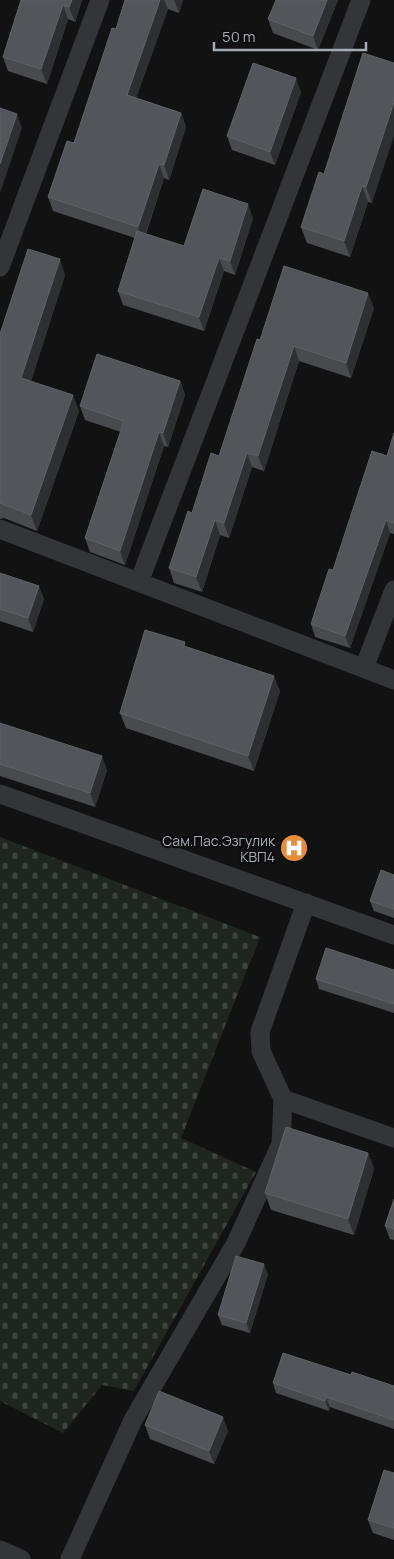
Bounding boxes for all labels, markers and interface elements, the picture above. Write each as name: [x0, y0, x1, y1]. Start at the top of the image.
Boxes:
scale bar: [214, 20, 366, 52]
text: 50 m: [222, 26, 256, 47]
place label: Сам.Пас.Эзгулик КВП4: [162, 831, 276, 866]
hospital icon: Сам.Пас.Эзгулик КВП4: [279, 833, 309, 863]

